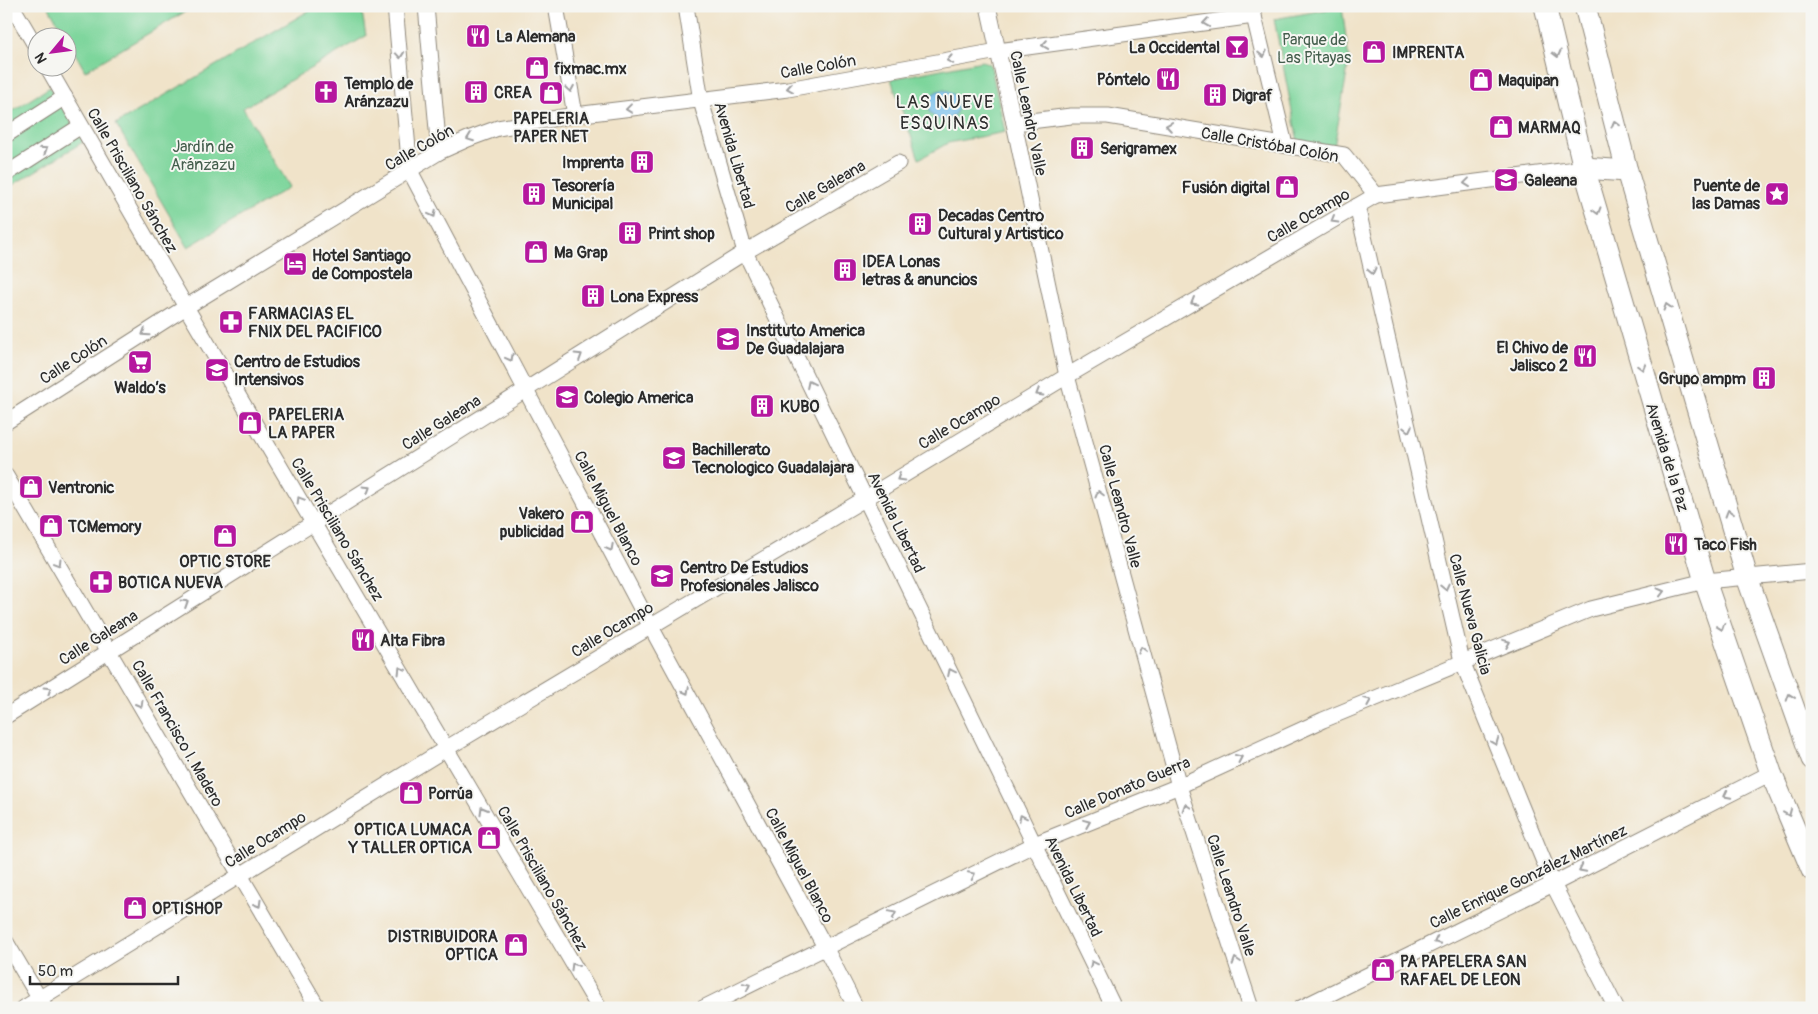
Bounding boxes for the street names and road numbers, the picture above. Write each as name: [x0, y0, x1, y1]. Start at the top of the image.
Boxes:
street label: Calle Leandro Valle: [1005, 49, 1051, 178]
street label: Calle Colón: [779, 51, 858, 83]
street label: Avenida Libertad: [709, 100, 759, 211]
street label: Calle Prisciliano Sánchez: [82, 104, 182, 257]
street label: Calle Colón: [381, 120, 458, 176]
street label: Calle Cristóbal Colón: [1199, 123, 1340, 167]
street label: Calle Galeana: [782, 156, 869, 218]
street label: Calle Ocampo: [1264, 184, 1354, 248]
street label: Calle Colón: [36, 331, 111, 389]
street label: Calle Ocampo: [915, 389, 1005, 454]
street label: Calle Galeana: [398, 391, 485, 455]
street label: Avenida de la Paz: [1641, 400, 1693, 514]
street label: Calle Leandro Valle: [1094, 442, 1146, 570]
street label: Calle Miguel Blanco: [569, 447, 647, 570]
street label: Calle Prisciliano Sánchez: [286, 454, 388, 605]
street label: Avenida Libertad: [863, 469, 929, 576]
street label: Calle Nueva Galicia: [1444, 552, 1496, 677]
street label: Calle Ocampo: [568, 597, 658, 662]
street label: Calle Galeana: [55, 606, 142, 670]
street label: Calle Francisco I. Madero: [127, 656, 228, 811]
street label: Calle Donato Guerra: [1061, 752, 1193, 823]
street label: Calle Prisciliano Sánchez: [492, 802, 592, 955]
street label: Calle Miguel Blanco: [760, 804, 838, 927]
street label: Calle Ocampo: [221, 807, 310, 873]
street label: Calle Enrique González Martínez: [1426, 820, 1631, 934]
street label: Calle Leandro Valle: [1202, 832, 1260, 959]
street label: Avenida Libertad: [1040, 833, 1106, 940]

